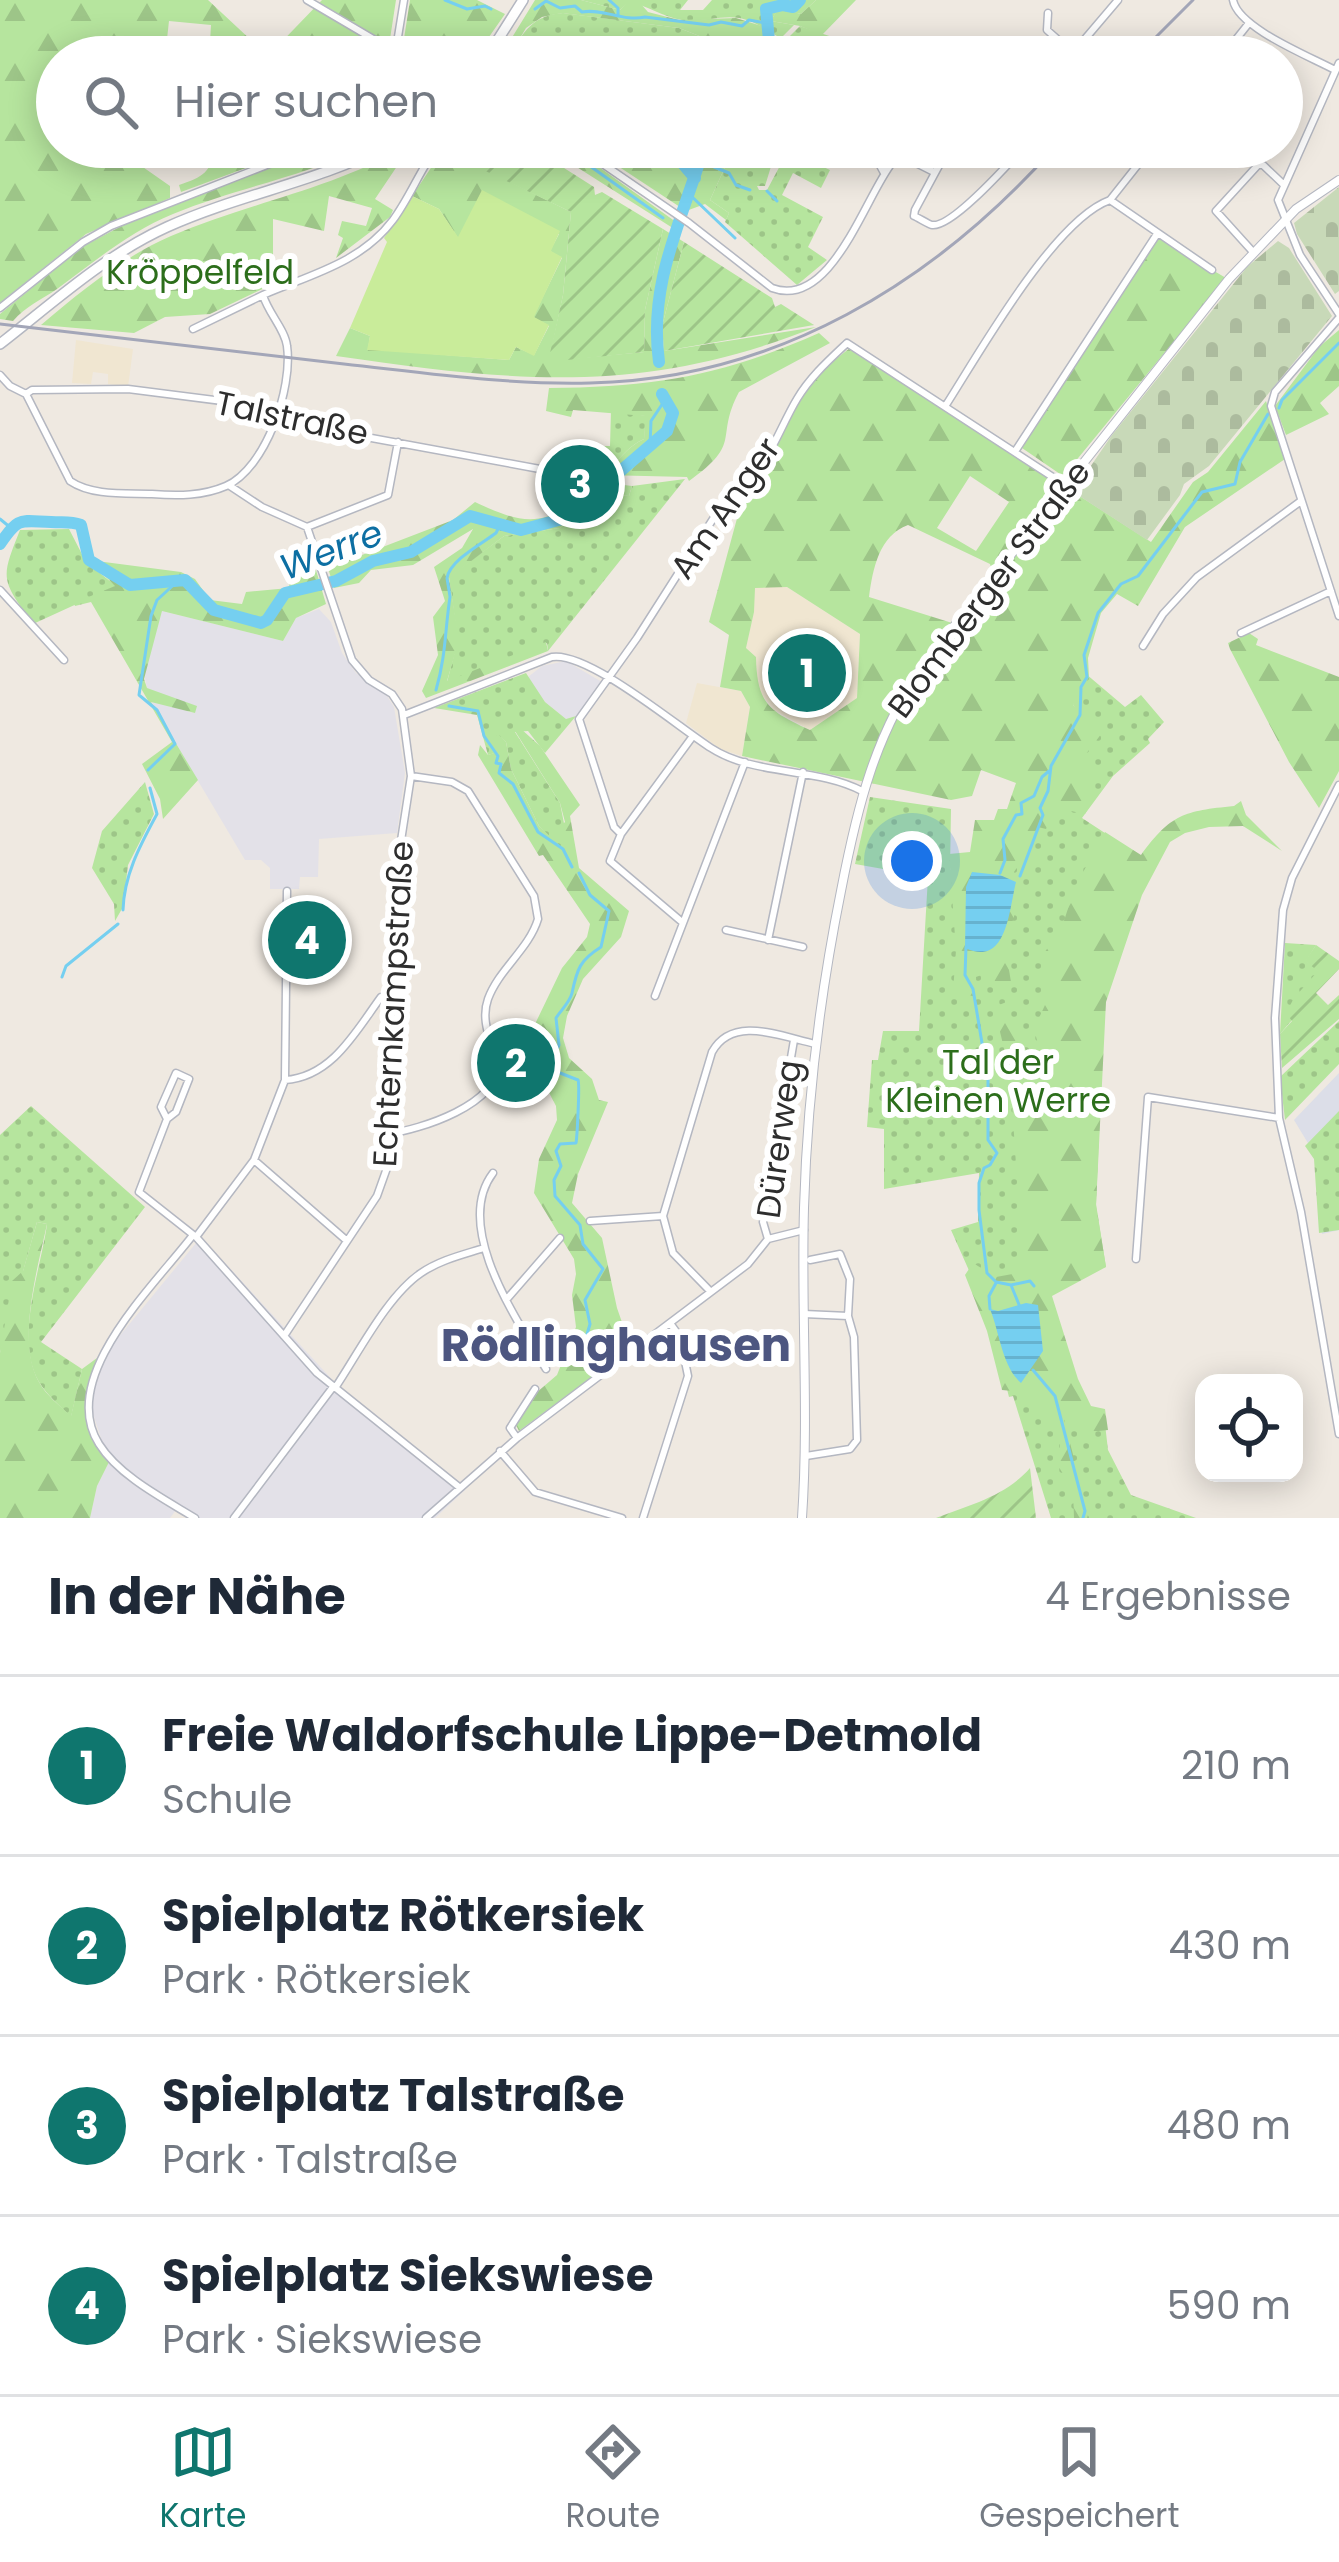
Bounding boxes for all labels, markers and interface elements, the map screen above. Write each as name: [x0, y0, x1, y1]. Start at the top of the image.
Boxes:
search box: [36, 36, 1303, 168]
icon: search: [78, 69, 144, 135]
text: Hier suchen: [174, 70, 438, 133]
park label: Kröppelfeld: [106, 249, 294, 296]
street label: Talstraße: [211, 379, 373, 457]
street label: Am Anger: [659, 428, 791, 588]
pin: 3: [541, 439, 619, 529]
street label: Blomberger Straße: [877, 451, 1101, 727]
water label: Werre: [272, 507, 390, 593]
pin: 1: [768, 628, 846, 718]
your location: [882, 831, 942, 891]
street label: Echternkampstraße: [361, 840, 425, 1168]
pin: 4: [268, 895, 346, 985]
pin: 2: [477, 1018, 555, 1108]
park label: Tal der Kleinen Werre: [885, 1039, 1111, 1124]
street label: Dürerweg: [745, 1057, 813, 1221]
district label: Rödlinghausen: [441, 1314, 791, 1377]
map controls: [1195, 1374, 1303, 1482]
button: locate: [1195, 1374, 1303, 1482]
text: In der Nähe: [48, 1560, 346, 1632]
text: 4 Ergebnisse: [1045, 1569, 1291, 1624]
text: Freie Waldorfschule Lippe-Detmold: [162, 1704, 982, 1767]
text: 1: [80, 1738, 94, 1793]
text: 210 m: [1181, 1738, 1291, 1793]
text: Schule: [162, 1772, 292, 1827]
text: Spielplatz Rötkersiek: [162, 1884, 644, 1947]
text: 2: [76, 1918, 98, 1973]
text: 430 m: [1168, 1918, 1291, 1973]
text: Park · Rötkersiek: [162, 1952, 471, 2007]
text: Spielplatz Talstraße: [162, 2064, 625, 2127]
text: 3: [75, 2098, 99, 2153]
text: 480 m: [1167, 2098, 1291, 2153]
text: Park · Talstraße: [162, 2132, 458, 2187]
text: Spielplatz Siekswiese: [162, 2244, 653, 2307]
text: 4: [74, 2278, 100, 2333]
text: 590 m: [1167, 2278, 1291, 2333]
text: Park · Siekswiese: [162, 2312, 482, 2367]
tab: Karte: [160, 2419, 246, 2541]
tab: Route: [565, 2419, 660, 2541]
tab: Gespeichert: [979, 2419, 1179, 2541]

